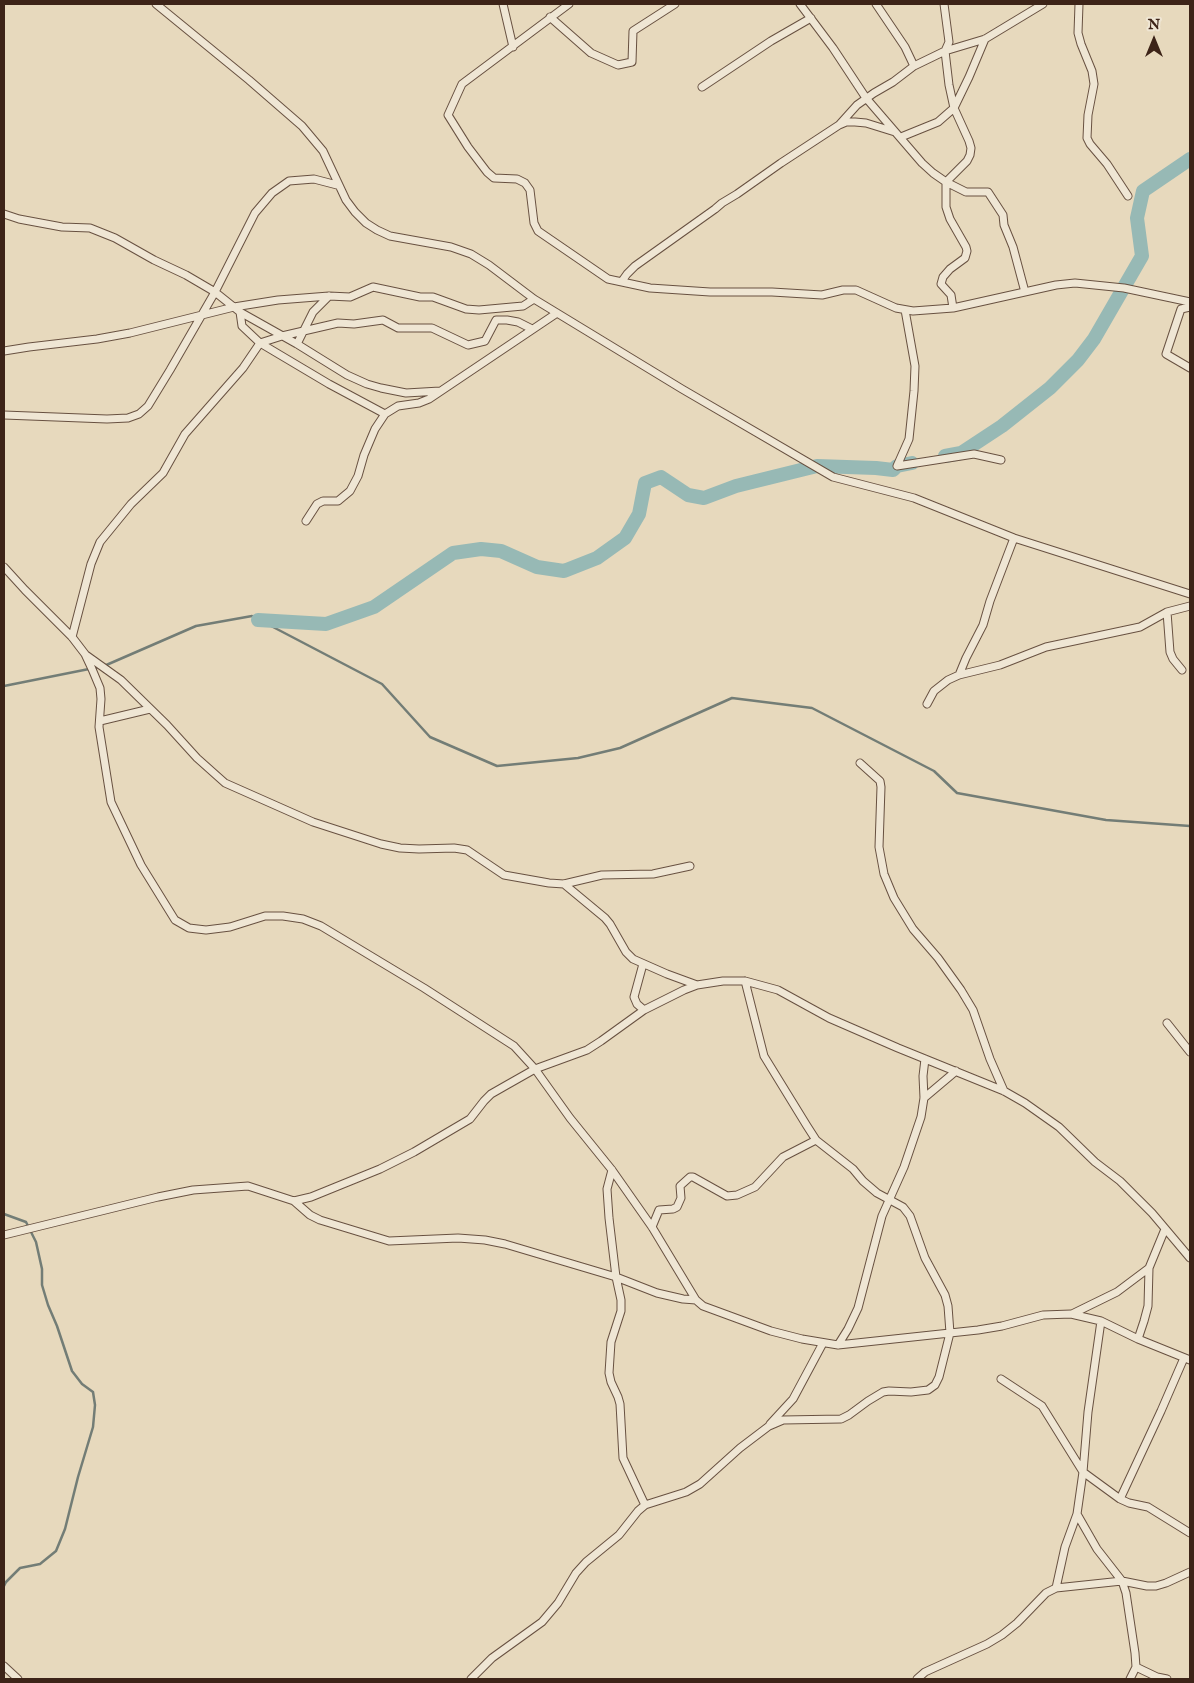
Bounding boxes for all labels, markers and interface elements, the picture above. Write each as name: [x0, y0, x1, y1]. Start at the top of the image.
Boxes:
north arrow: [1129, 15, 1179, 65]
text: N: [1148, 16, 1160, 34]

